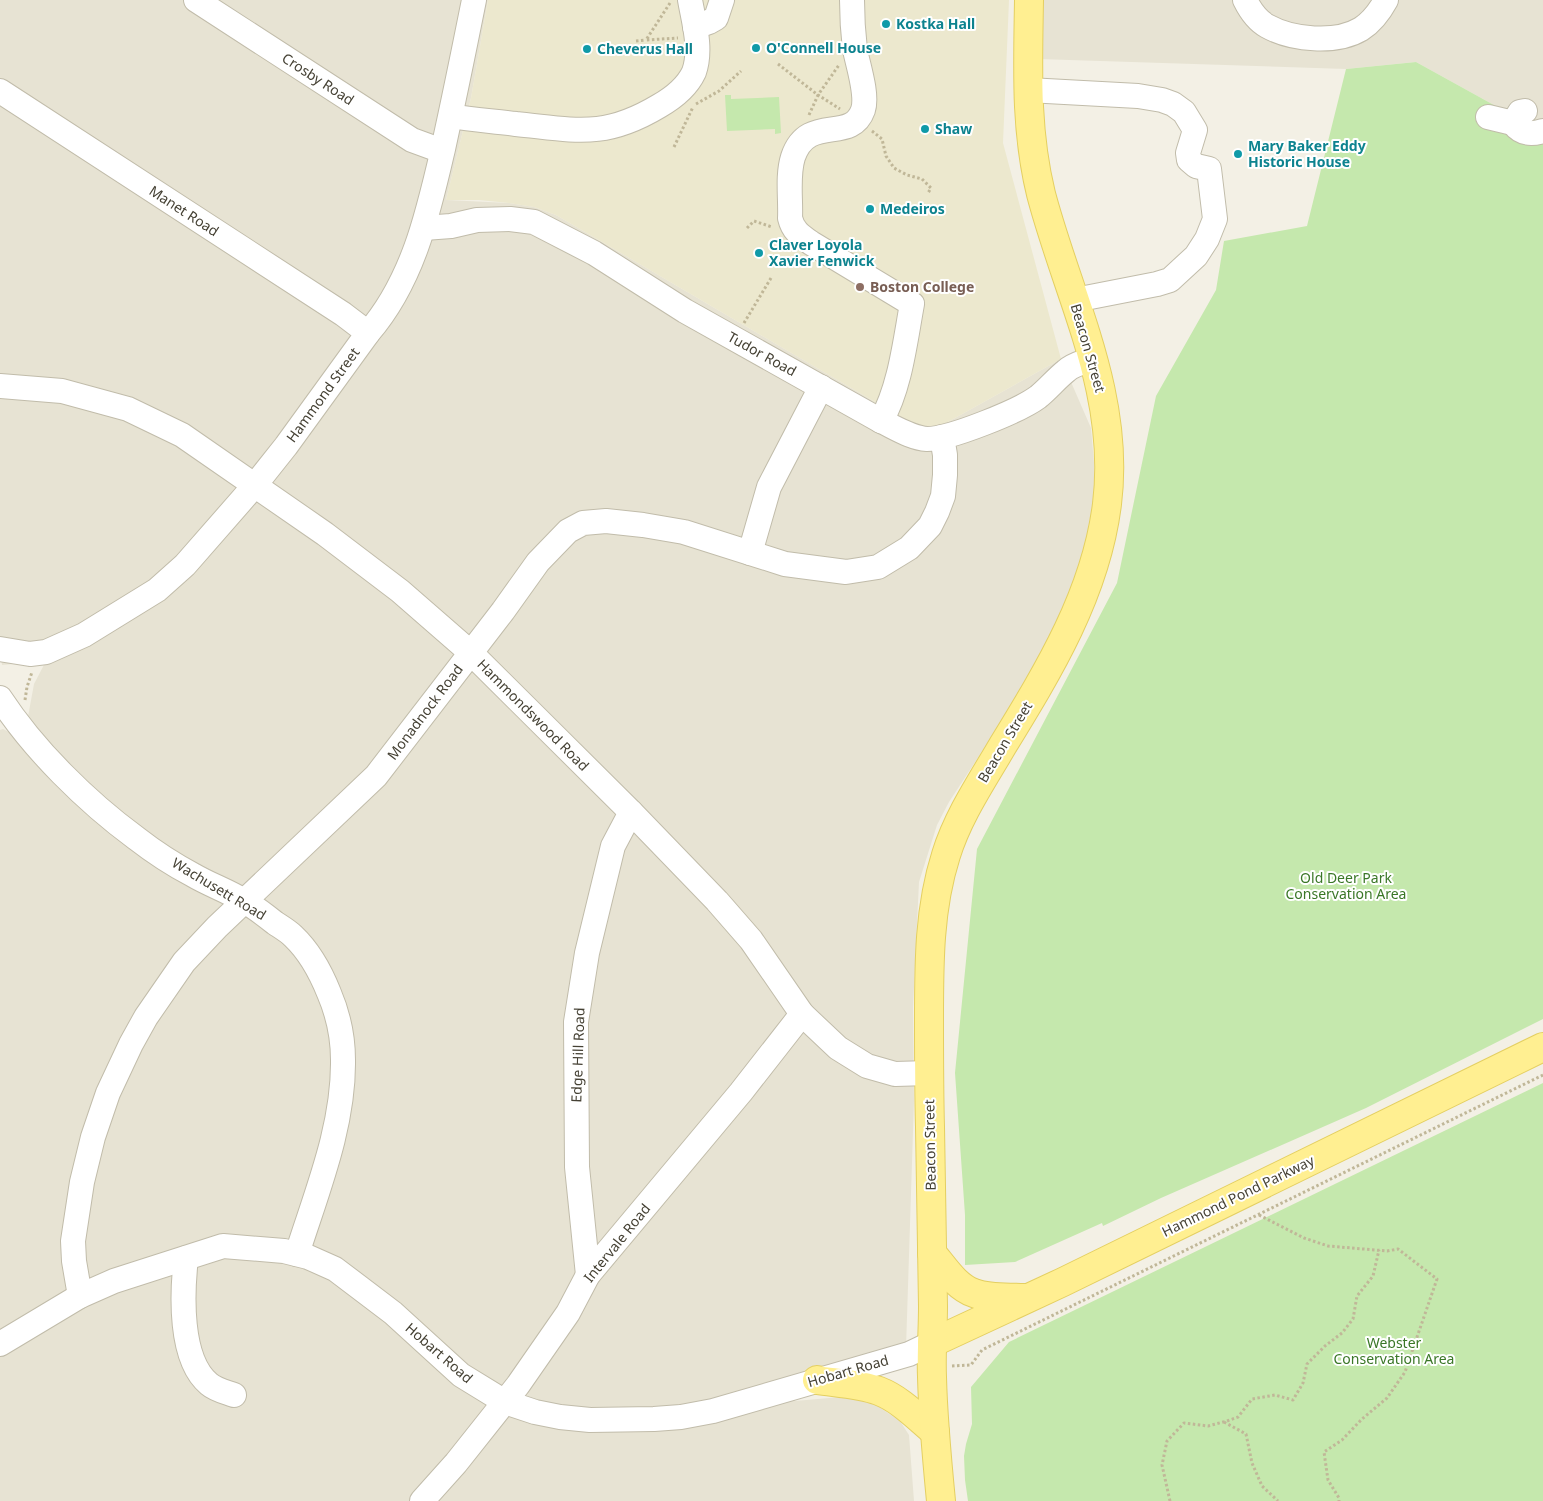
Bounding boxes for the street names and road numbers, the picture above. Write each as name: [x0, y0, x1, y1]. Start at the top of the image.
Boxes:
street label: Crosby Road: [279, 48, 358, 109]
street label: Manet Road: [146, 181, 223, 240]
street label: Beacon Street: [1067, 301, 1110, 394]
street label: Tudor Road: [724, 327, 800, 380]
street label: Hammond Street: [282, 343, 363, 446]
street label: Hammondswood Road: [473, 655, 593, 775]
street label: Monadnock Road: [382, 660, 467, 763]
street label: Beacon Street: [973, 698, 1036, 786]
street label: Wachusett Road: [169, 853, 270, 924]
street label: Edge Hill Road: [566, 1007, 589, 1103]
street label: Beacon Street: [919, 1099, 940, 1191]
street label: Hammond Pond Parkway: [1158, 1150, 1318, 1241]
street label: Intervale Road: [579, 1199, 654, 1286]
street label: Hobart Road: [402, 1318, 477, 1387]
street label: Hobart Road: [805, 1350, 891, 1391]

